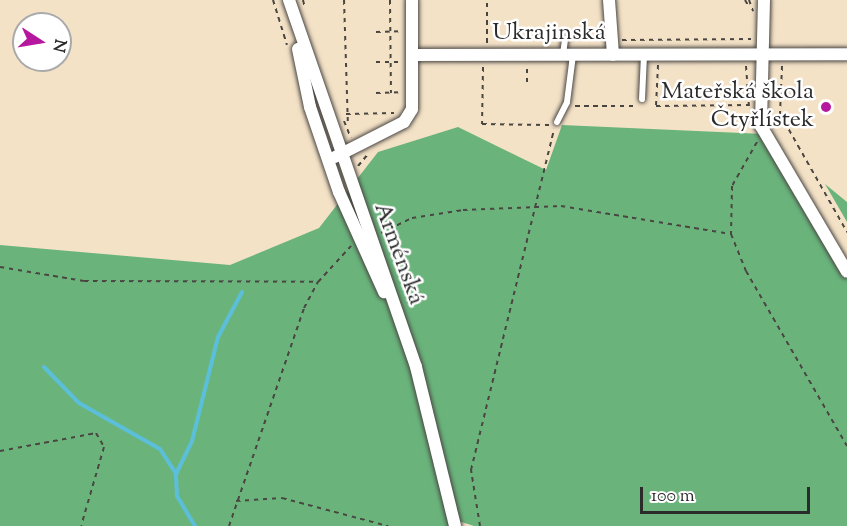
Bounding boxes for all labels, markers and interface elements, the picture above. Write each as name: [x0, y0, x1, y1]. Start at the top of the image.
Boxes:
north arrow: [12, 12, 72, 72]
street label: Ukrajinská: [492, 20, 606, 48]
text: N: [46, 37, 71, 54]
place label: Mateřská škola Čtyřlístek: [661, 79, 814, 135]
marker: Mateřská škola Čtyřlístek: [819, 100, 833, 114]
street label: Arménská: [366, 199, 430, 309]
scale bar: [643, 475, 812, 513]
text: 100 m: [651, 484, 695, 510]

